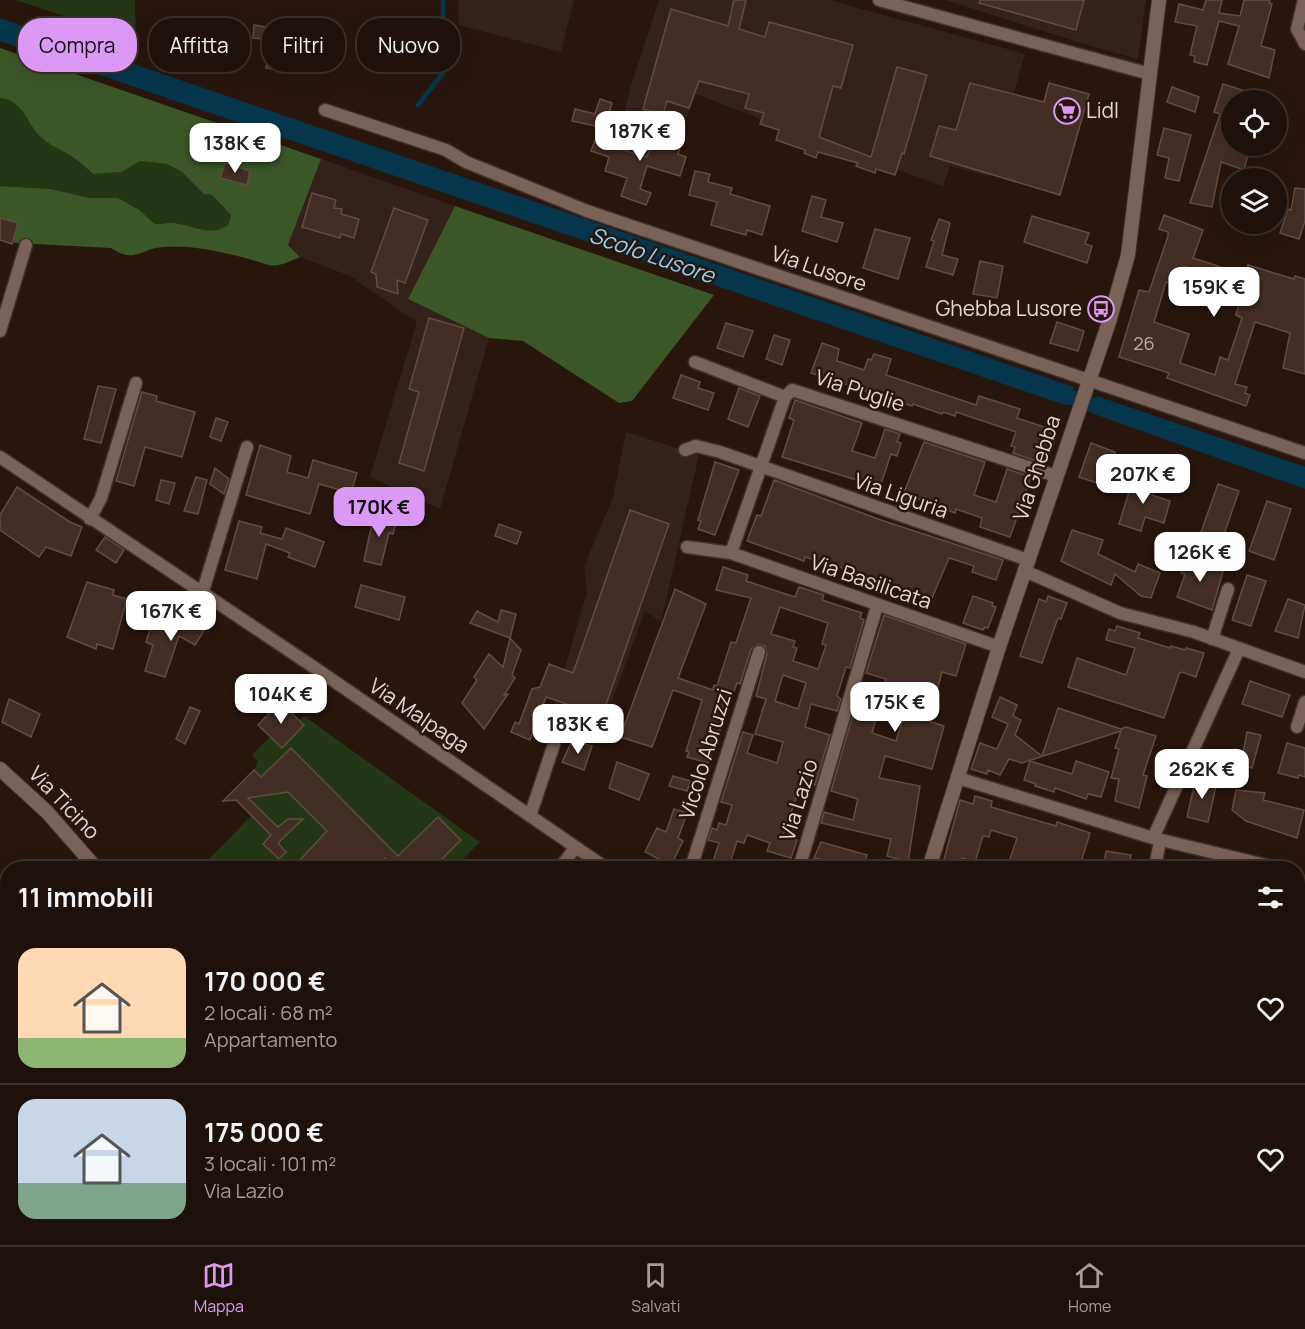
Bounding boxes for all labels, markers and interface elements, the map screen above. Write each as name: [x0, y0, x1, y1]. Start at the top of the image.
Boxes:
chip: Compra: [18, 18, 137, 72]
chip: Affitta: [149, 18, 250, 72]
chip: Filtri: [262, 18, 345, 72]
chip: Nuovo: [357, 18, 460, 72]
map controls: [1221, 90, 1287, 234]
button: locate: [1221, 90, 1287, 156]
supermarket icon: Lidl: [1052, 96, 1082, 126]
place label: Lidl: [1086, 96, 1119, 124]
pin: 187K €: [591, 111, 689, 162]
text: 187K €: [609, 117, 671, 144]
pin: 138K €: [186, 123, 284, 174]
text: 138K €: [204, 129, 266, 156]
button: layers: [1221, 168, 1287, 234]
water label: Scolo Lusore: [585, 220, 720, 291]
street label: Via Lusore: [768, 239, 871, 297]
pin: 159K €: [1165, 267, 1263, 318]
text: 159K €: [1182, 273, 1246, 300]
place label: Ghebba Lusore: [935, 294, 1082, 322]
bus stop icon: Ghebba Lusore: [1086, 294, 1116, 324]
house number: 26: [1133, 331, 1155, 355]
street label: Via Puglie: [812, 362, 909, 418]
street label: Via Ghebba: [1006, 411, 1066, 524]
pin: 207K €: [1094, 454, 1192, 505]
text: 207K €: [1110, 460, 1176, 487]
street label: Via Liguria: [851, 466, 952, 524]
pin: 170K €: [330, 487, 428, 538]
text: 170K €: [348, 493, 410, 520]
pin: 126K €: [1151, 532, 1249, 583]
text: 126K €: [1168, 538, 1232, 565]
street label: Via Basilicata: [807, 547, 936, 615]
pin: 167K €: [122, 591, 220, 642]
text: 167K €: [140, 597, 202, 624]
street label: Via Malpaga: [364, 671, 475, 759]
pin: 104K €: [232, 674, 330, 725]
text: 104K €: [249, 680, 313, 707]
pin: 175K €: [846, 682, 944, 733]
street label: Vicolo Abruzzi: [672, 685, 738, 823]
text: 175K €: [864, 688, 926, 715]
pin: 183K €: [529, 704, 627, 755]
text: 183K €: [547, 710, 609, 737]
pin: 262K €: [1153, 749, 1251, 800]
text: 262K €: [1169, 755, 1235, 782]
street label: Via Lazio: [772, 756, 824, 844]
street label: Via Ticino: [23, 760, 107, 845]
text: 11 immobili: [18, 879, 154, 915]
icon: filters: [1254, 881, 1287, 914]
text: 170 000 €: [204, 963, 326, 999]
icon: home: [66, 972, 138, 1044]
icon: heart: [1254, 992, 1287, 1025]
text: 2 locali · 68 m²: [204, 999, 333, 1026]
text: Appartamento: [204, 1026, 337, 1053]
text: 175 000 €: [204, 1114, 324, 1150]
icon: home: [66, 1123, 138, 1195]
icon: heart: [1254, 1143, 1287, 1176]
text: 3 locali · 101 m²: [204, 1150, 336, 1177]
text: Via Lazio: [204, 1177, 284, 1204]
tab: Mappa: [194, 1259, 244, 1317]
tab: Salvati: [631, 1259, 681, 1317]
tab: Home: [1068, 1259, 1111, 1317]

